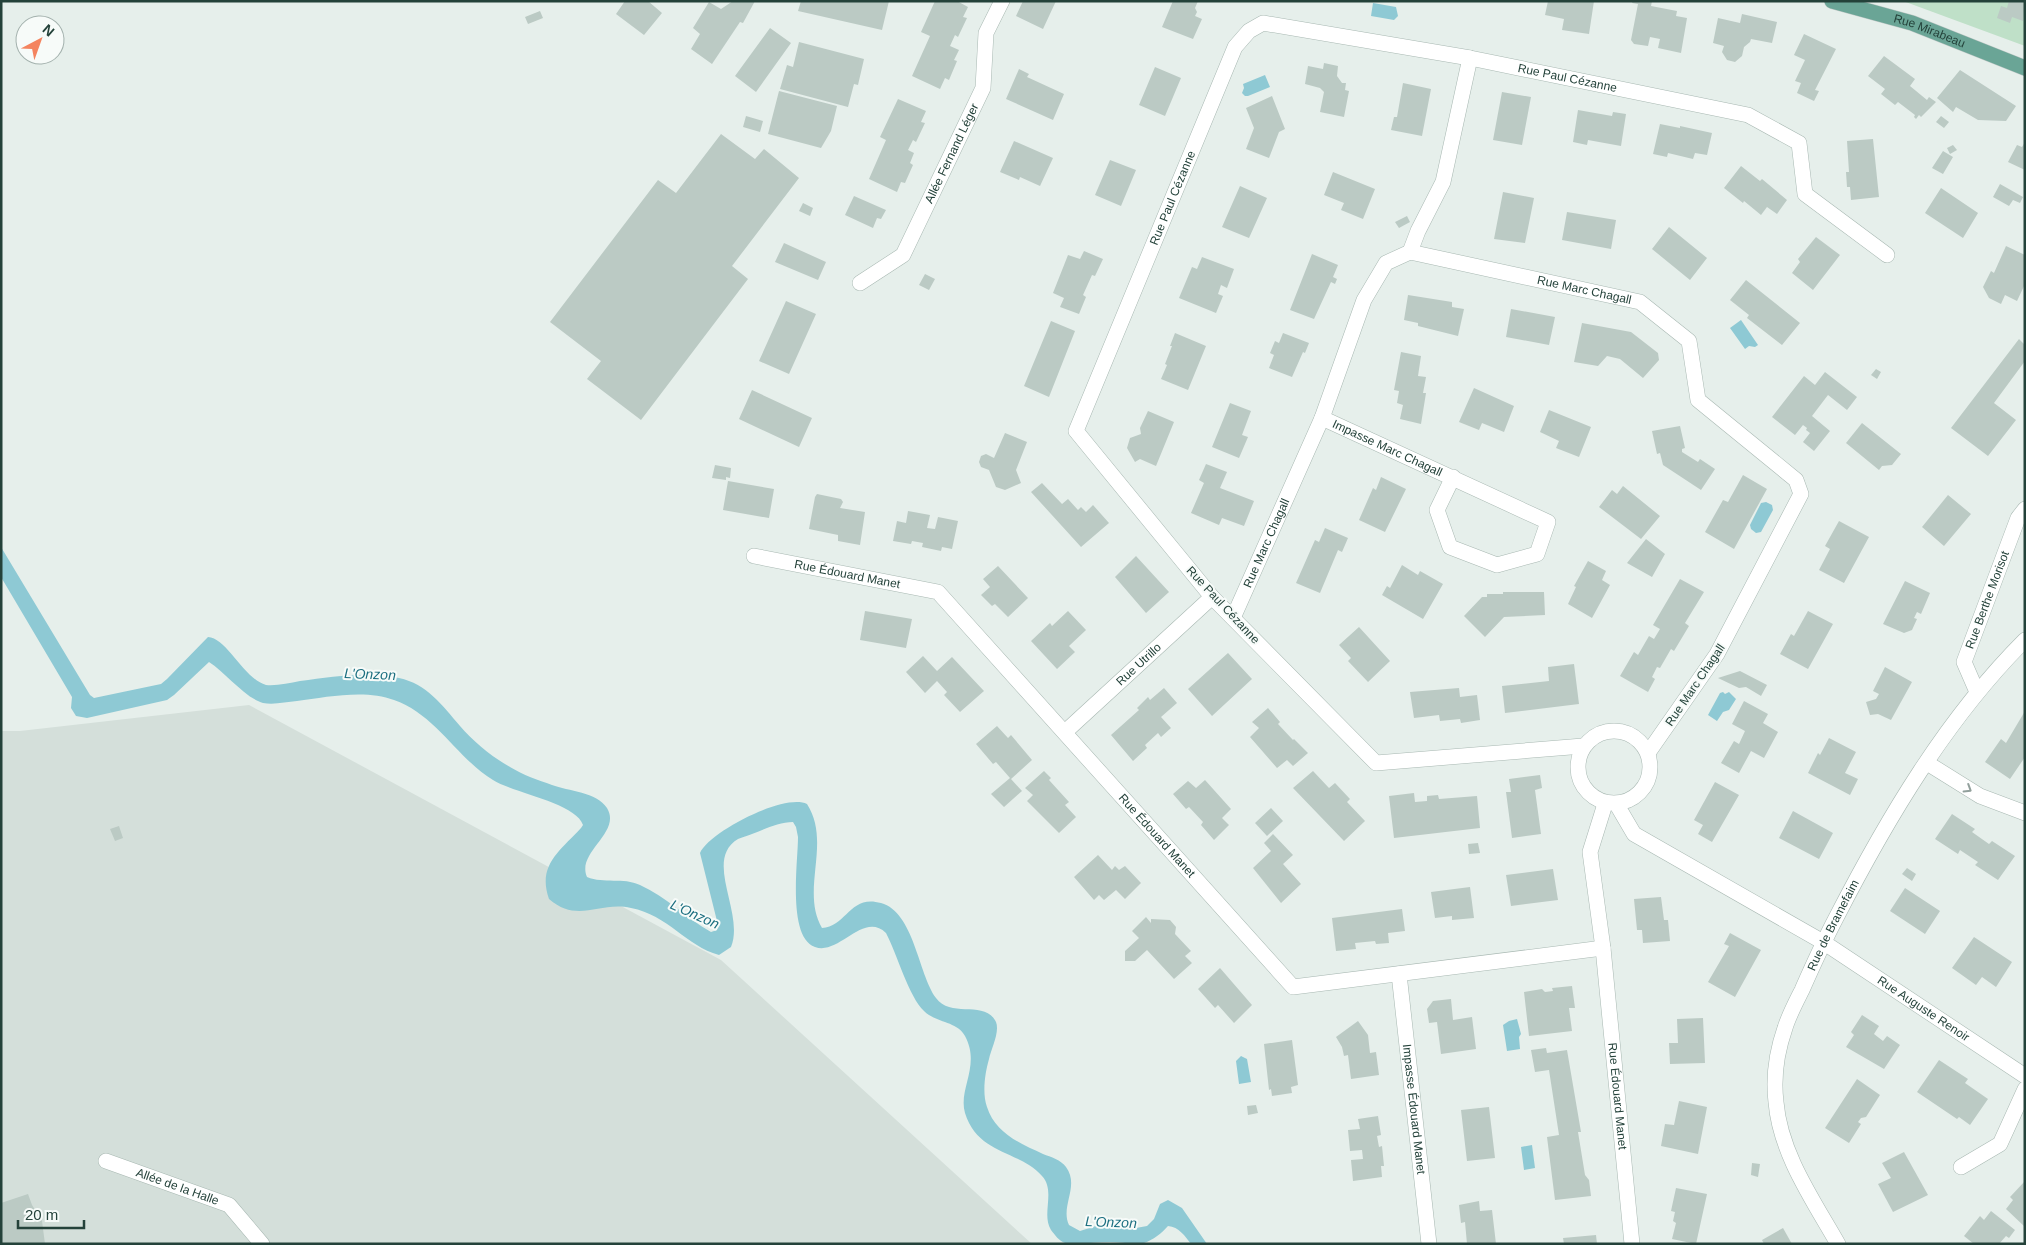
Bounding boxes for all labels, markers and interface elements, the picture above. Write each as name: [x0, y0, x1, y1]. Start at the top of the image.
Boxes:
street label: Rue Mirabeau: [1892, 11, 1967, 51]
north arrow: [15, 15, 65, 65]
text: N: [39, 21, 58, 40]
street label: Rue Paul Cézanne: [1517, 61, 1619, 95]
street label: Allée Fernand Léger: [922, 101, 982, 206]
street label: Rue Paul Cézanne: [1147, 148, 1198, 247]
street label: Rue Marc Chagall: [1536, 273, 1633, 307]
street label: Impasse Marc Chagall: [1330, 417, 1445, 479]
street label: Rue Marc Chagall: [1240, 496, 1292, 590]
street label: Rue Berthe Morisot: [1963, 548, 2012, 651]
street label: Rue Édouard Manet: [793, 557, 902, 592]
street label: Rue Paul Cézanne: [1184, 563, 1263, 647]
street label: Rue Utrillo: [1113, 640, 1164, 688]
street label: Rue Marc Chagall: [1662, 641, 1728, 729]
water label: L'Onzon: [344, 665, 396, 683]
one-way arrow: [1963, 782, 1972, 792]
street label: Rue Édouard Manet: [1116, 791, 1199, 881]
street label: Rue de Bramefaim: [1805, 877, 1862, 973]
water label: L'Onzon: [668, 896, 722, 932]
street label: Rue Auguste Renoir: [1875, 973, 1972, 1044]
street label: Rue Édouard Manet: [1605, 1042, 1630, 1151]
street label: Impasse Édouard Manet: [1400, 1043, 1428, 1176]
street label: Allée de la Halle: [134, 1165, 221, 1208]
scale bar: [18, 1198, 84, 1230]
text: 20 m: [25, 1206, 58, 1223]
water label: L'Onzon: [1085, 1213, 1137, 1231]

